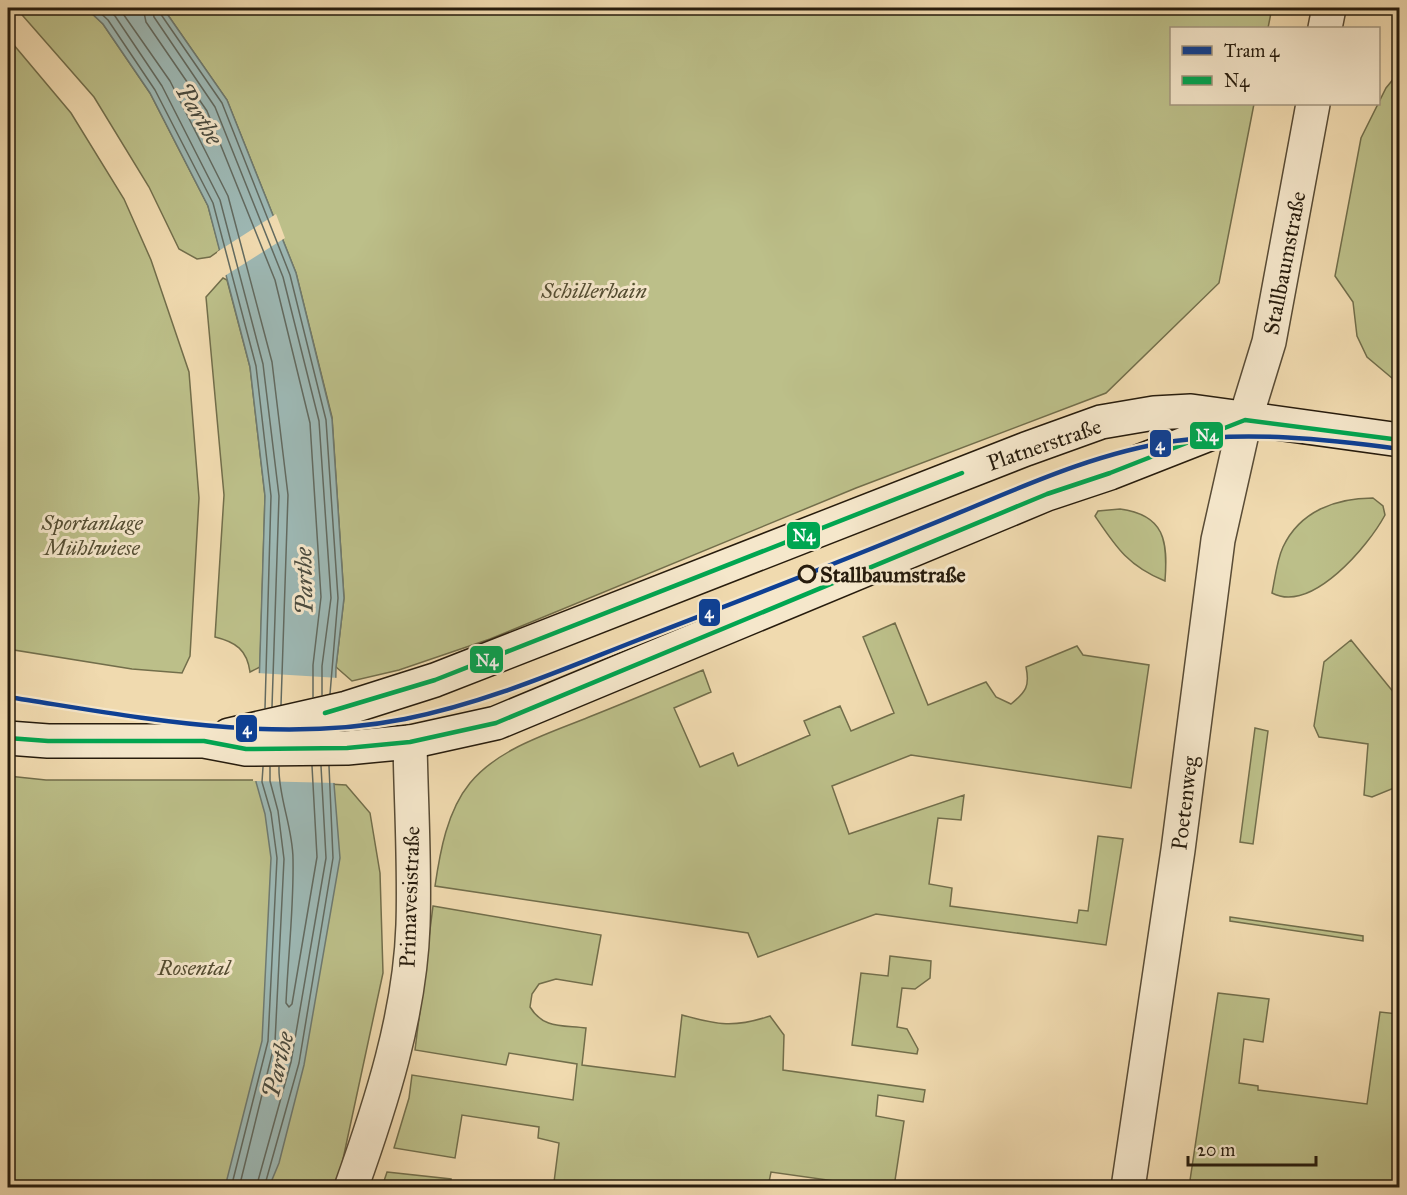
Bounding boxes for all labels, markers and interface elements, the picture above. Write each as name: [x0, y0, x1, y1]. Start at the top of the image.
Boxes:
legend: [1170, 27, 1380, 105]
text: Tram 4: [1224, 40, 1280, 62]
text: N4: [1224, 70, 1250, 92]
water label: Parthe: [169, 77, 230, 151]
street label: Stallbaumstraße: [1257, 189, 1312, 337]
park label: Schillerhain: [540, 277, 647, 304]
street label: Platnerstraße: [984, 412, 1105, 477]
line badge: N4: [1189, 421, 1224, 450]
text: N4: [1196, 426, 1219, 446]
line badge: 4: [1149, 429, 1172, 458]
text: 4: [1156, 435, 1166, 455]
park label: Sportanlage Mühlwiese: [40, 509, 143, 561]
line badge: N4: [786, 521, 821, 550]
text: N4: [793, 526, 816, 546]
water label: Parthe: [288, 546, 320, 615]
place label: Stallbaumstraße: [820, 561, 966, 588]
marker: Stallbaumstraße: [798, 565, 816, 583]
line badge: 4: [698, 598, 721, 627]
text: 4: [705, 603, 715, 623]
line badge: N4: [469, 645, 504, 674]
text: N4: [476, 651, 499, 671]
line badge: 4: [235, 714, 258, 743]
text: 4: [243, 719, 253, 739]
street label: Poetenweg: [1165, 754, 1204, 852]
street label: Primavesistraße: [394, 826, 425, 968]
park label: Rosental: [157, 954, 232, 981]
water label: Parthe: [255, 1028, 301, 1101]
scale bar: [1188, 1129, 1316, 1167]
text: 20 m: [1197, 1139, 1235, 1161]

